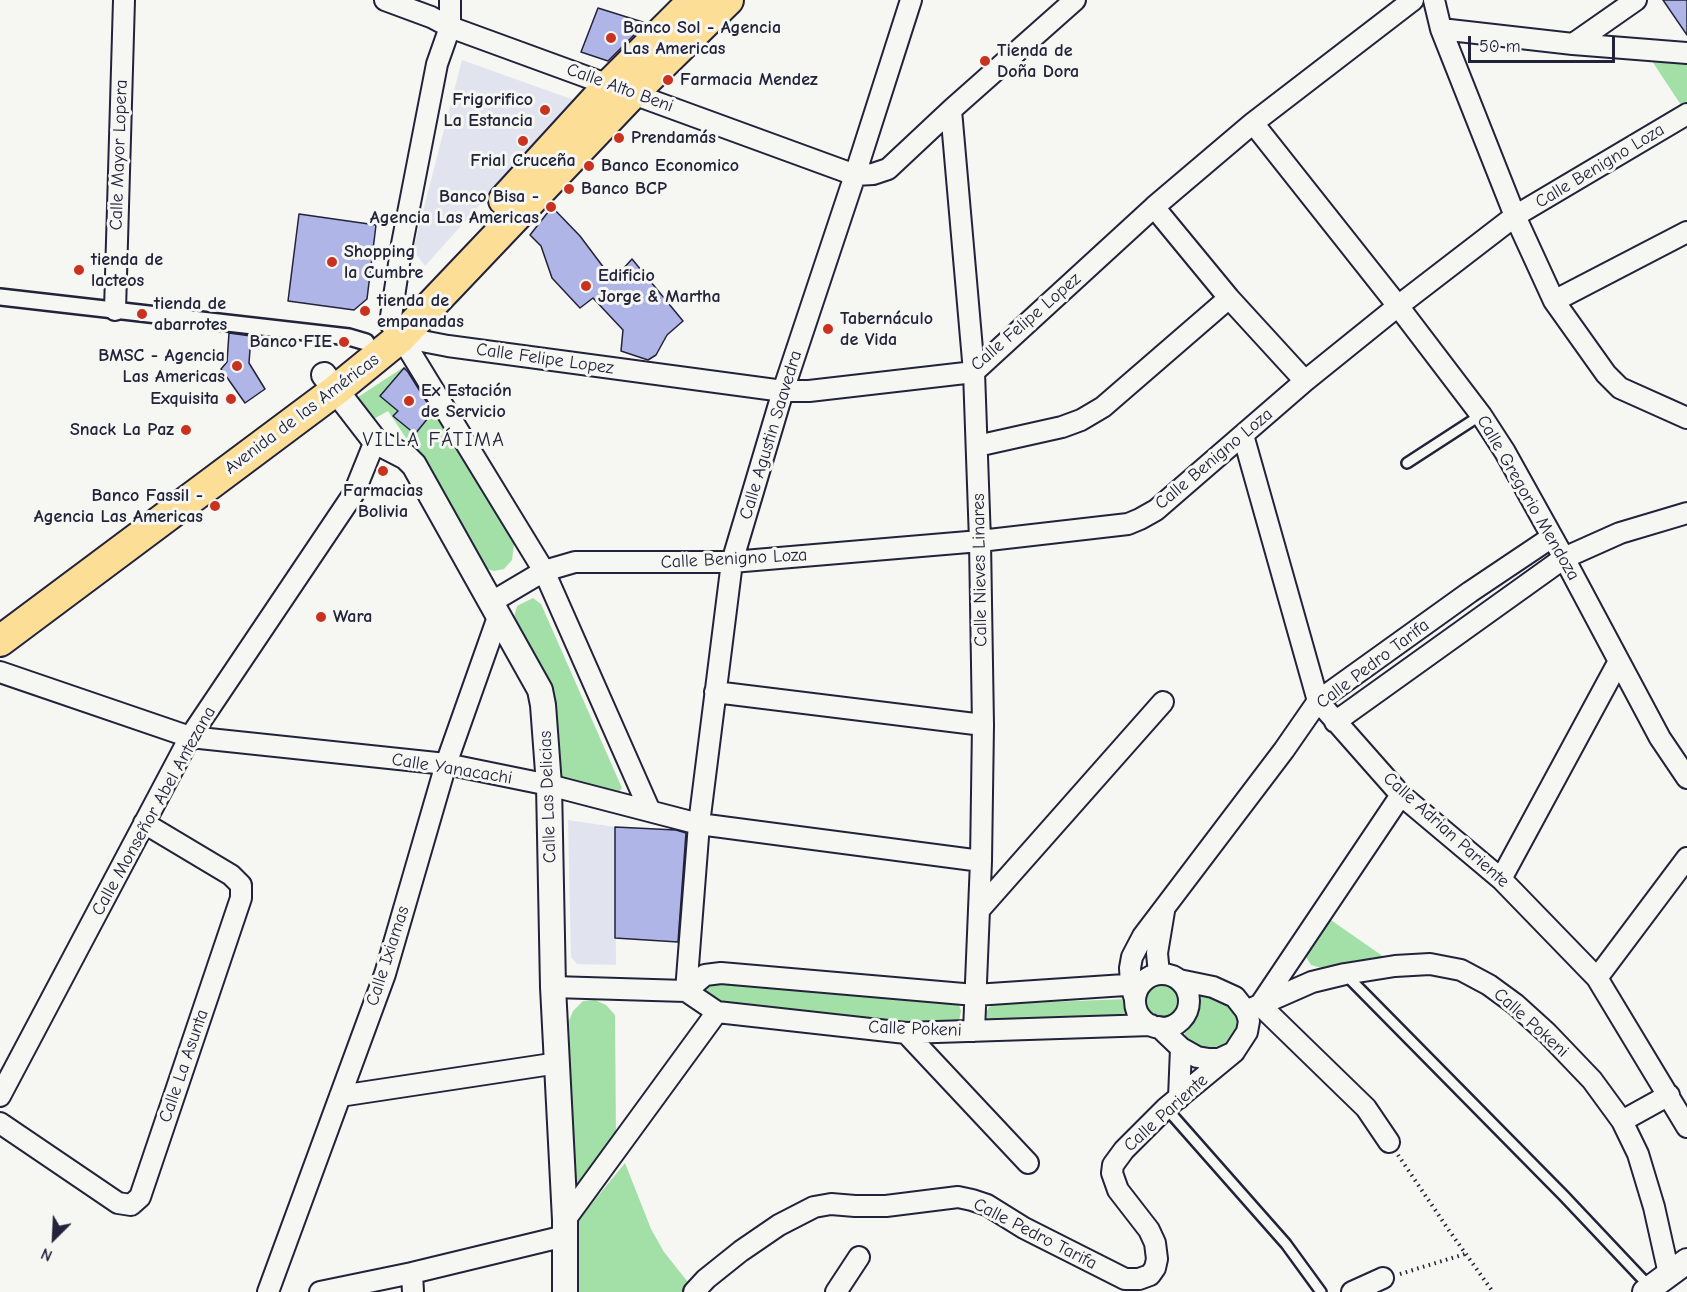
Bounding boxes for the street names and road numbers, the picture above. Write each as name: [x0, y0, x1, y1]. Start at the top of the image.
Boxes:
street label: Calle Alto Beni: [564, 59, 676, 117]
street label: Calle Mayor Lopera: [106, 79, 132, 231]
street label: Calle Benigno Loza: [1531, 119, 1669, 213]
street label: Calle Felipe Lopez: [967, 268, 1085, 376]
street label: Calle Felipe Lopez: [475, 339, 615, 379]
street label: Calle Agustin Saavedra: [735, 348, 807, 522]
street label: Avenida de las Américas: [220, 349, 384, 479]
street label: Calle Benigno Loza: [1151, 404, 1277, 514]
street label: Calle Gregorio Mendoza: [1472, 412, 1584, 584]
street label: Calle Nieves Linares: [968, 493, 992, 647]
street label: Calle Benigno Loza: [660, 544, 808, 574]
street label: Calle Pedro Tarifa: [1312, 615, 1434, 713]
street label: Calle Monseñor Abel Antezana: [87, 703, 221, 919]
street label: Calle Las Delicias: [535, 730, 561, 864]
street label: Calle Yanacachi: [390, 749, 514, 789]
street label: Calle Adrian Pariente: [1379, 768, 1513, 892]
street label: Calle Ixiamas: [362, 903, 414, 1009]
street label: Calle Pokeni: [1489, 984, 1573, 1062]
street label: Calle La Asunta: [155, 1007, 213, 1125]
street label: Calle Pokeni: [868, 1017, 962, 1041]
street label: Calle Pariente: [1119, 1070, 1213, 1156]
street label: Calle Pedro Tarifa: [970, 1194, 1100, 1274]

